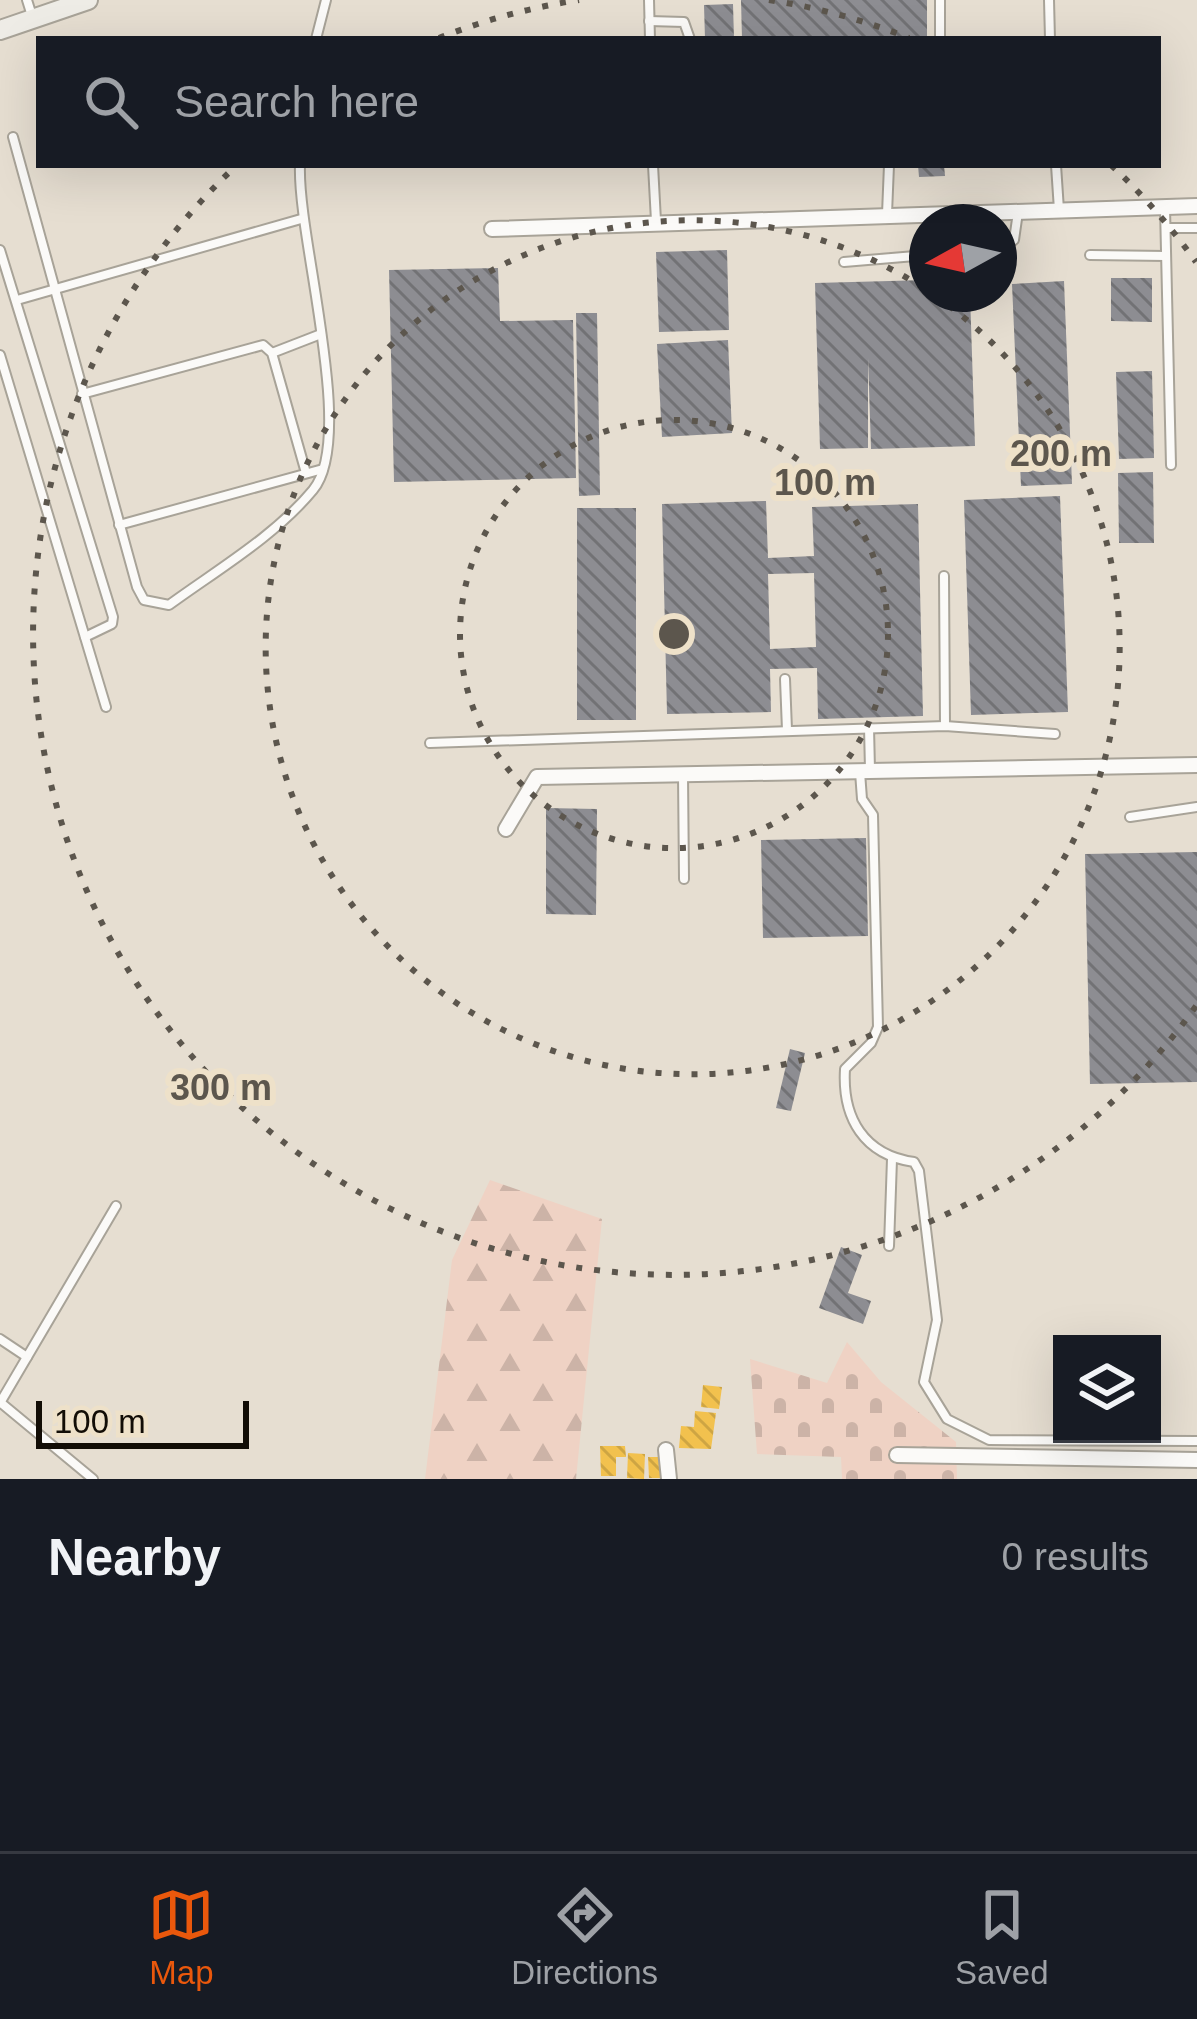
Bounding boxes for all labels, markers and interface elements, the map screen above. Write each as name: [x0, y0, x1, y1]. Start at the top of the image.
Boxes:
search box: [36, 36, 1161, 168]
icon: search: [78, 69, 144, 135]
text: Search here: [174, 76, 419, 127]
north arrow: [909, 204, 1017, 312]
text: 200 m: [1010, 433, 1112, 474]
text: 100 m: [774, 462, 876, 503]
centre of rings: [653, 613, 695, 655]
text: 300 m: [170, 1067, 272, 1108]
map controls: [1053, 1335, 1161, 1443]
button: layers: [1053, 1335, 1161, 1443]
scale bar: [36, 1395, 249, 1448]
text: 100 m: [54, 1403, 146, 1440]
text: Nearby: [48, 1529, 221, 1586]
text: 0 results: [1002, 1535, 1149, 1578]
tab: Map: [148, 1882, 214, 1992]
tab: Directions: [511, 1882, 658, 1992]
tab: Saved: [955, 1882, 1049, 1992]

